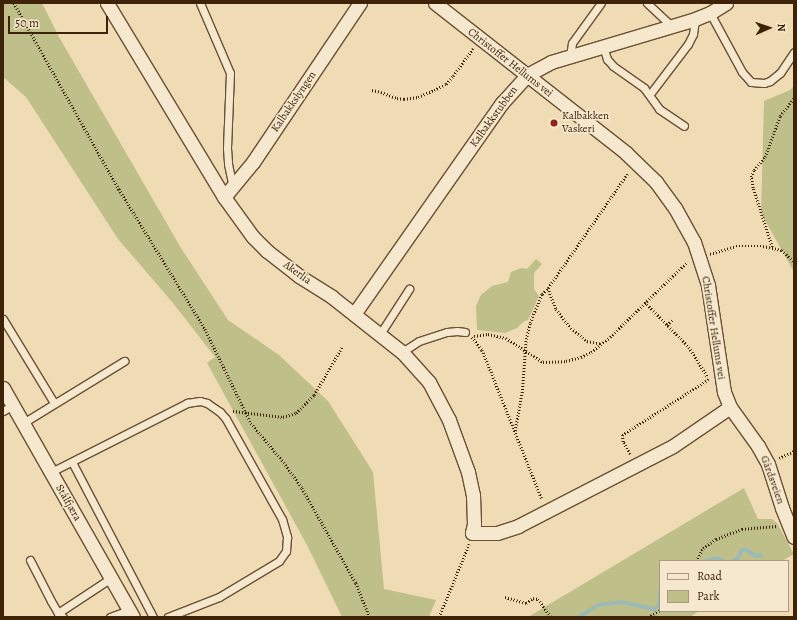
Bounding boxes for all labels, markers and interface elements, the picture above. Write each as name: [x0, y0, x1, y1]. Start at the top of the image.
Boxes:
scale bar: [10, 8, 110, 34]
north arrow: [749, 8, 789, 48]
text: 50 m: [15, 15, 39, 31]
text: N: [774, 23, 789, 32]
street label: Christoffer Hellums vei: [465, 26, 555, 100]
street label: Kalbakkslyngen: [269, 69, 319, 135]
street label: Kalbakkstubben: [467, 84, 521, 150]
place label: Kalbakken Vaskeri: [562, 110, 609, 136]
marker: Kalbakken Vaskeri: [549, 118, 559, 128]
street label: Akerlia: [280, 258, 314, 288]
street label: Christoffer Hellums vei: [698, 275, 728, 381]
street label: Gårdsveien: [757, 454, 787, 506]
street label: Stålfjæra: [52, 482, 84, 524]
legend: [659, 560, 789, 612]
text: Road: [697, 568, 722, 584]
text: Park: [697, 588, 720, 604]

